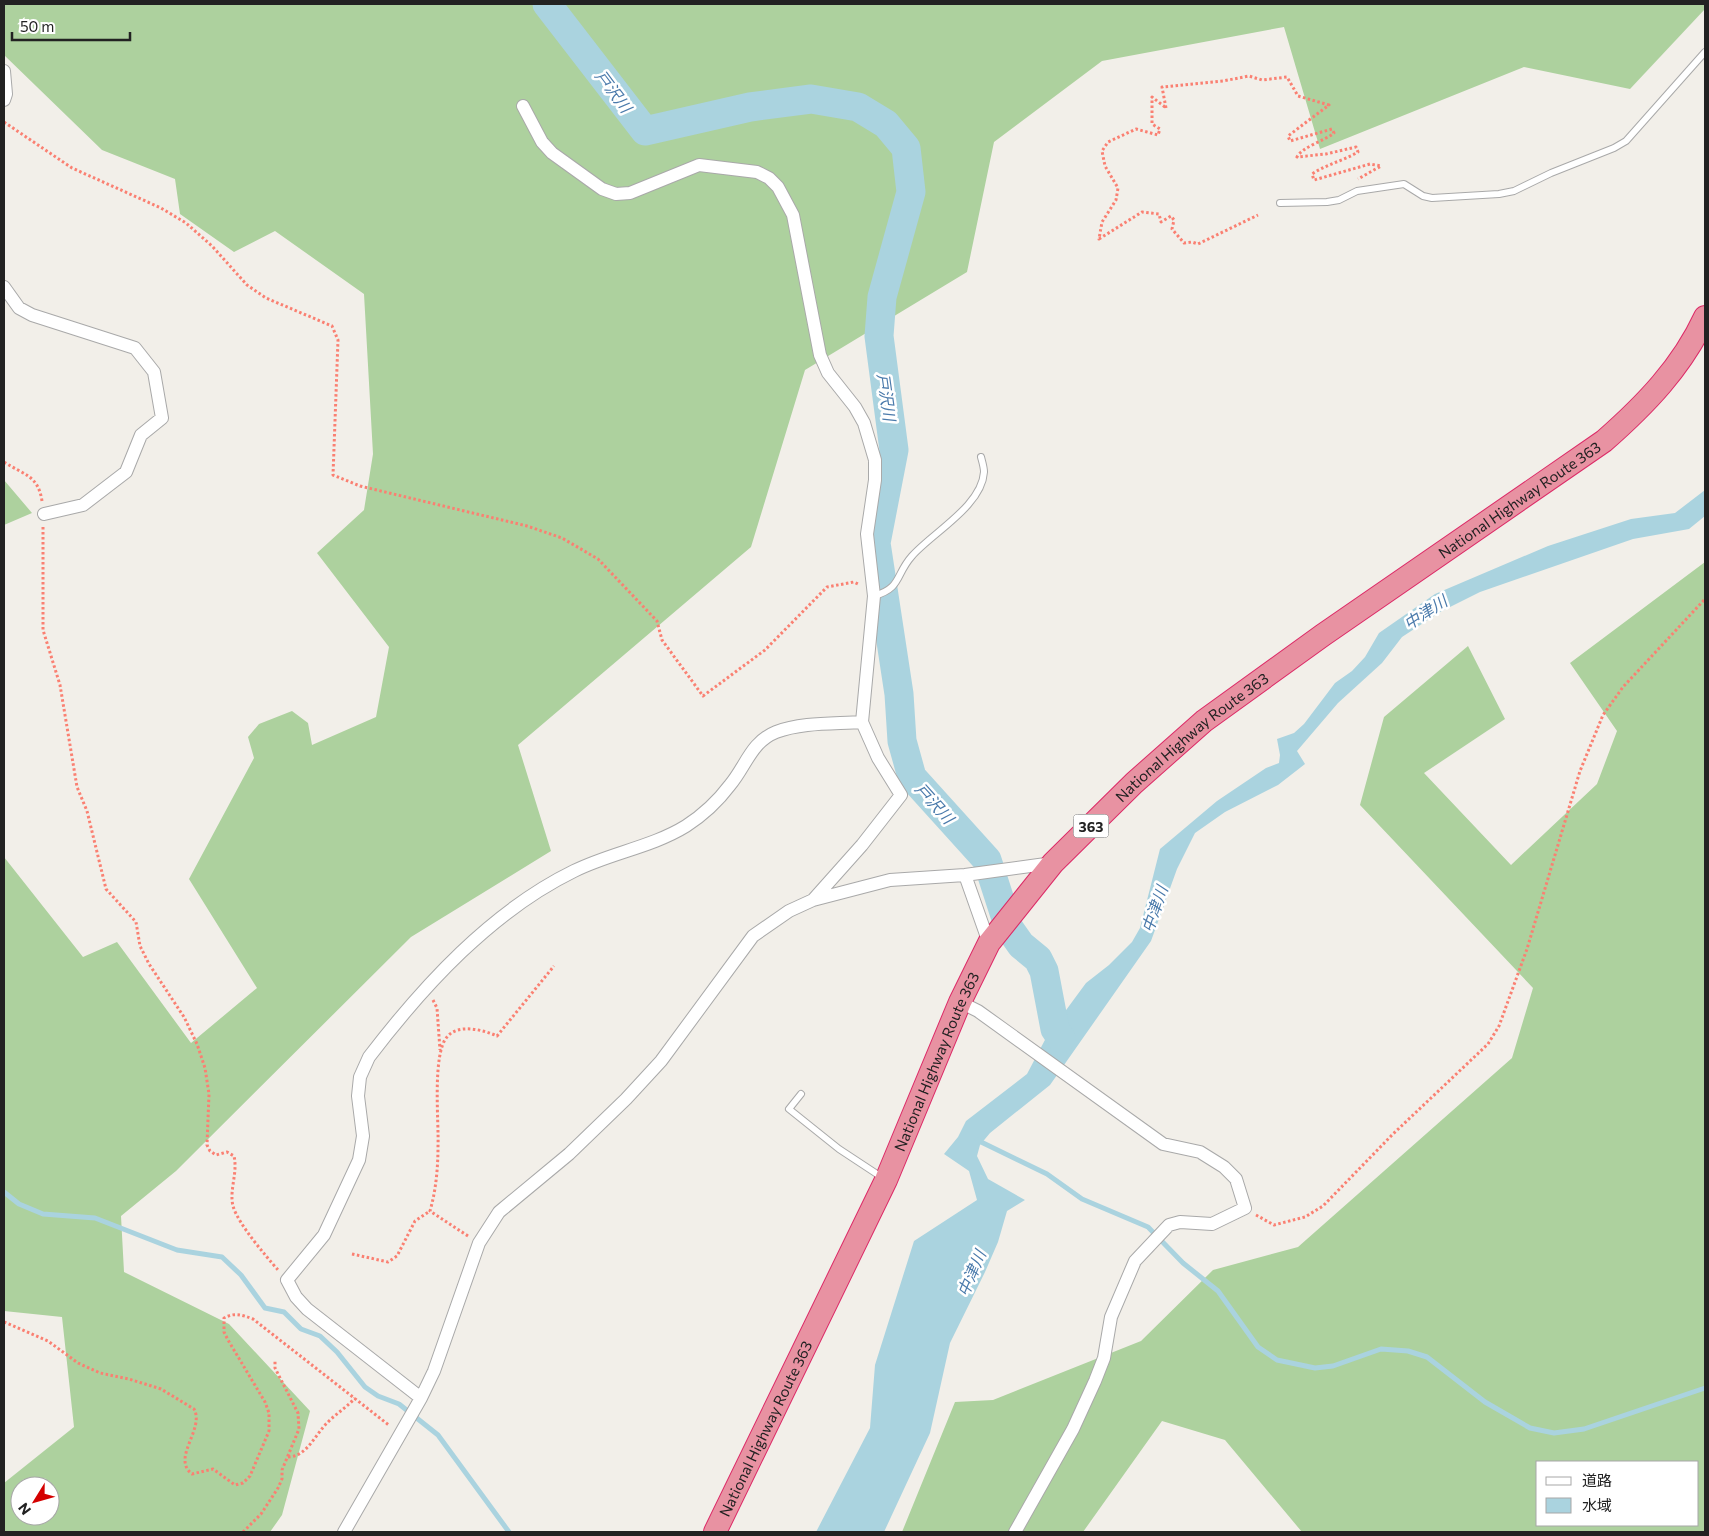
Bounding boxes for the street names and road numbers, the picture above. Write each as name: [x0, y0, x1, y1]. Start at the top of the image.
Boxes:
street label: National Highway Route 363: [1435, 437, 1604, 562]
street label: National Highway Route 363: [1112, 669, 1272, 805]
road number: 363: [1074, 814, 1108, 838]
street label: National Highway Route 363: [890, 969, 982, 1154]
street label: National Highway Route 363: [715, 1338, 816, 1519]

